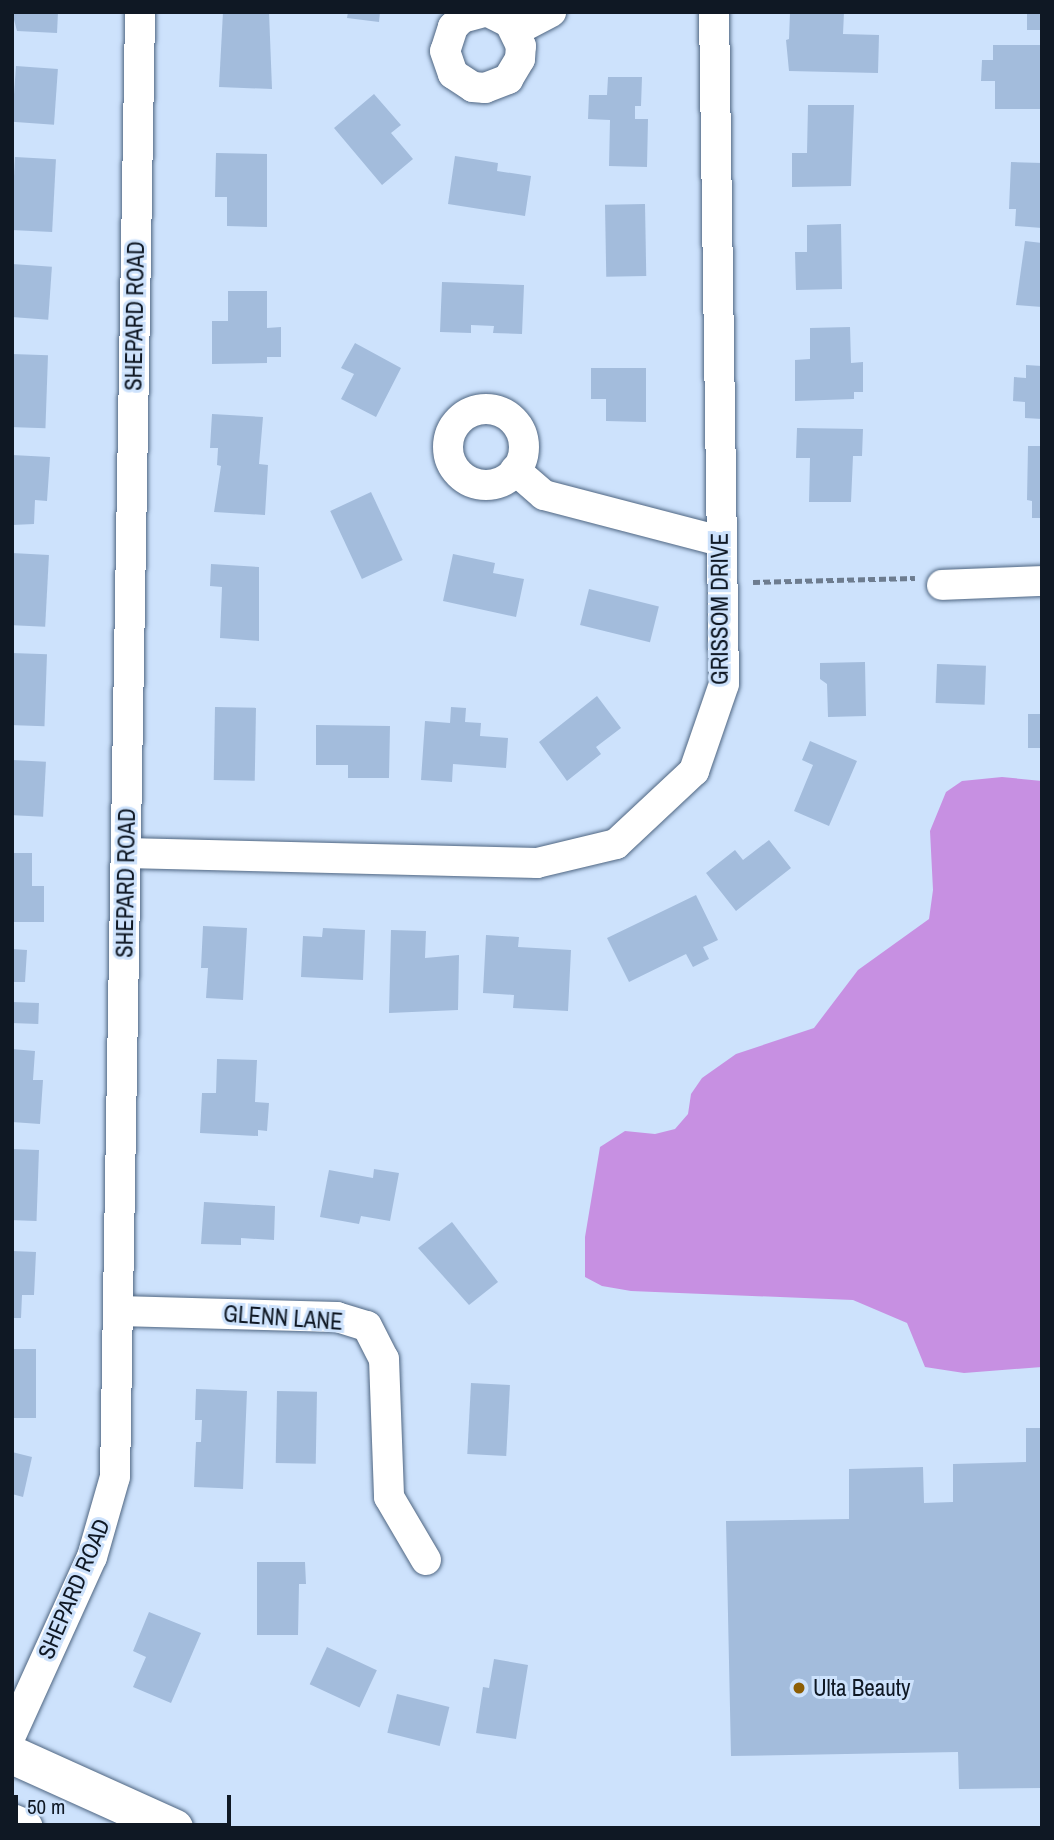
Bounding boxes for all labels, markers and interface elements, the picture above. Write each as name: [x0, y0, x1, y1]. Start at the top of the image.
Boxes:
street label: SHEPARD ROAD: [120, 241, 150, 391]
street label: GRISSOM DRIVE: [706, 533, 734, 685]
street label: SHEPARD ROAD: [111, 808, 141, 958]
street label: GLENN LANE: [222, 1300, 344, 1336]
street label: SHEPARD ROAD: [32, 1515, 116, 1663]
place label: Ulta Beauty: [813, 1674, 910, 1702]
marker: Ulta Beauty: [791, 1680, 807, 1696]
scale bar: [18, 1780, 234, 1824]
text: 50 m: [27, 1792, 65, 1821]

